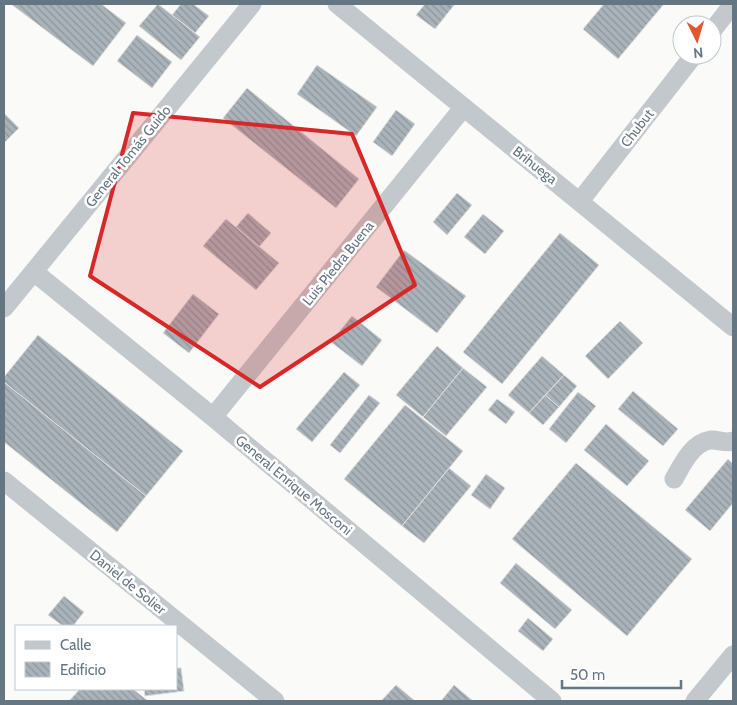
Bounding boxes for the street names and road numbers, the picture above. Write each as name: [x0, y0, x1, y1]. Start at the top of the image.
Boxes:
street label: General Tomás Guido: [81, 101, 175, 211]
street label: Chubut: [617, 105, 658, 151]
street label: Brihuega: [509, 142, 561, 188]
street label: Luis Piedra Buena: [298, 217, 378, 309]
street label: General Enrique Mosconi: [232, 431, 356, 539]
street label: Daniel de Solier: [86, 546, 170, 619]

